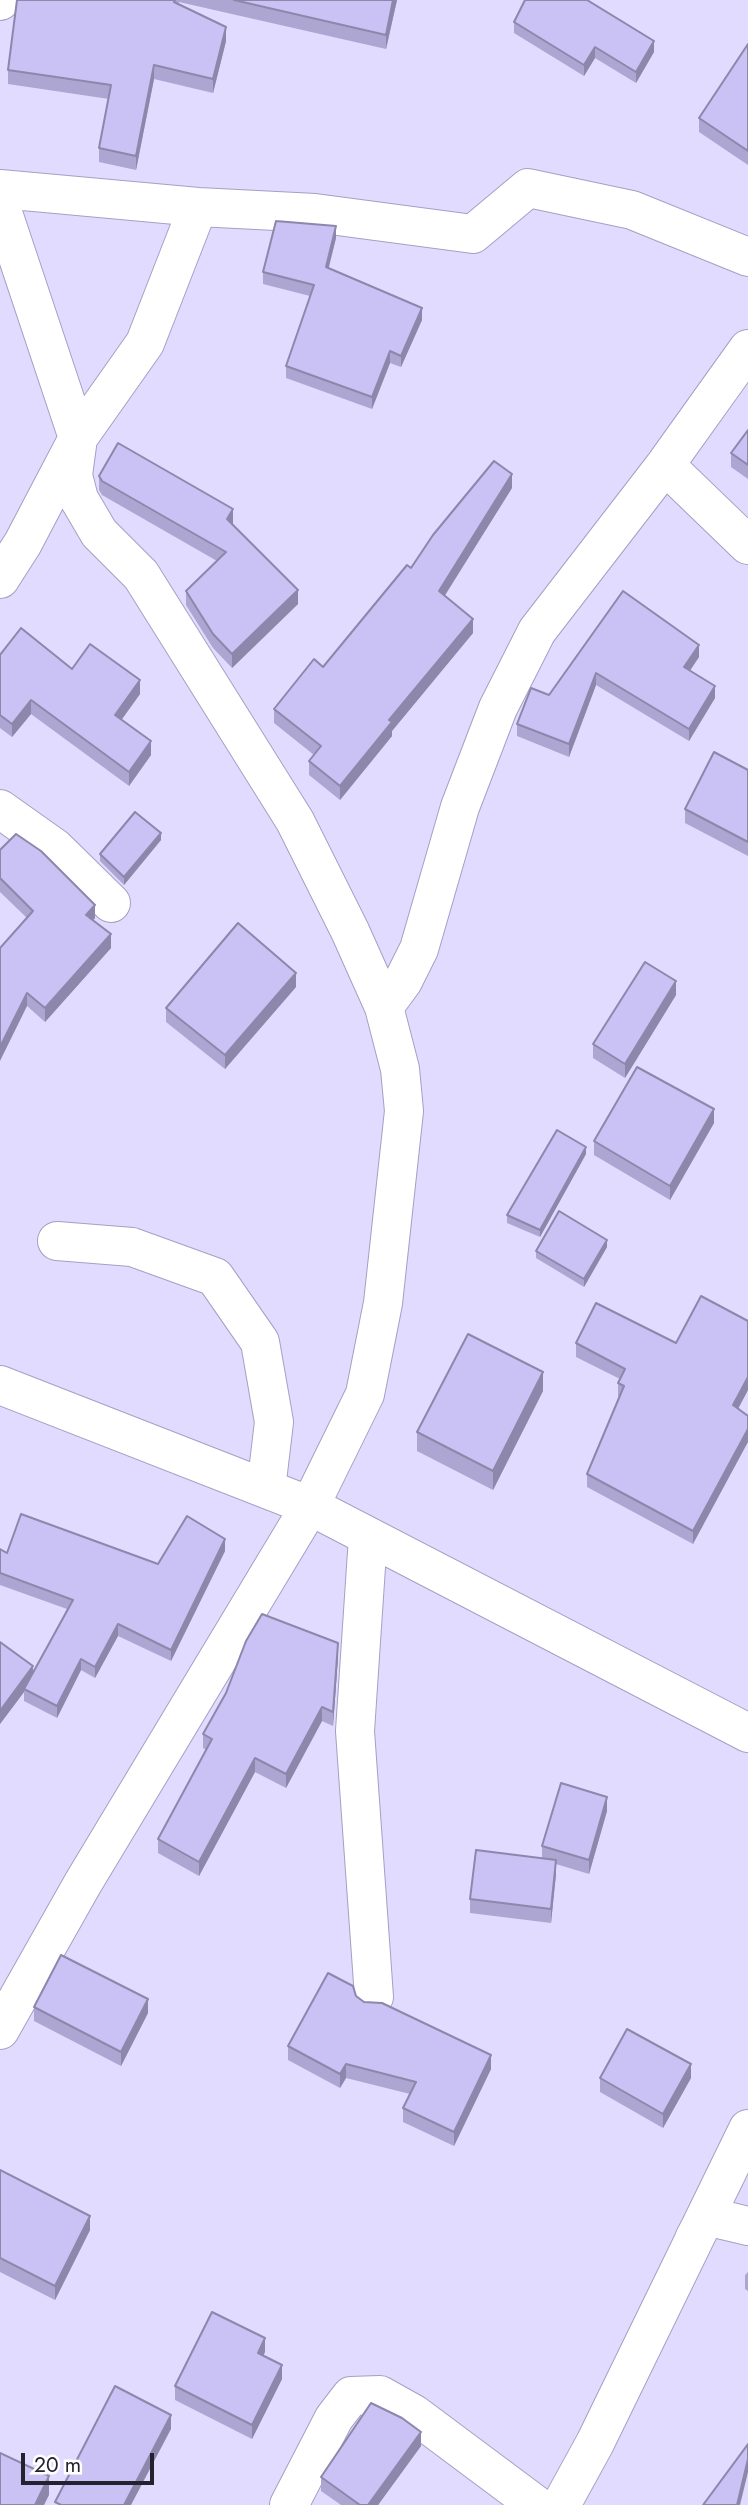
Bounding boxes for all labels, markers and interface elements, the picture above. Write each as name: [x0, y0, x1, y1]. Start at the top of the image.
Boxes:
scale bar: [24, 2438, 158, 2482]
text: 20 m: [34, 2450, 81, 2480]

